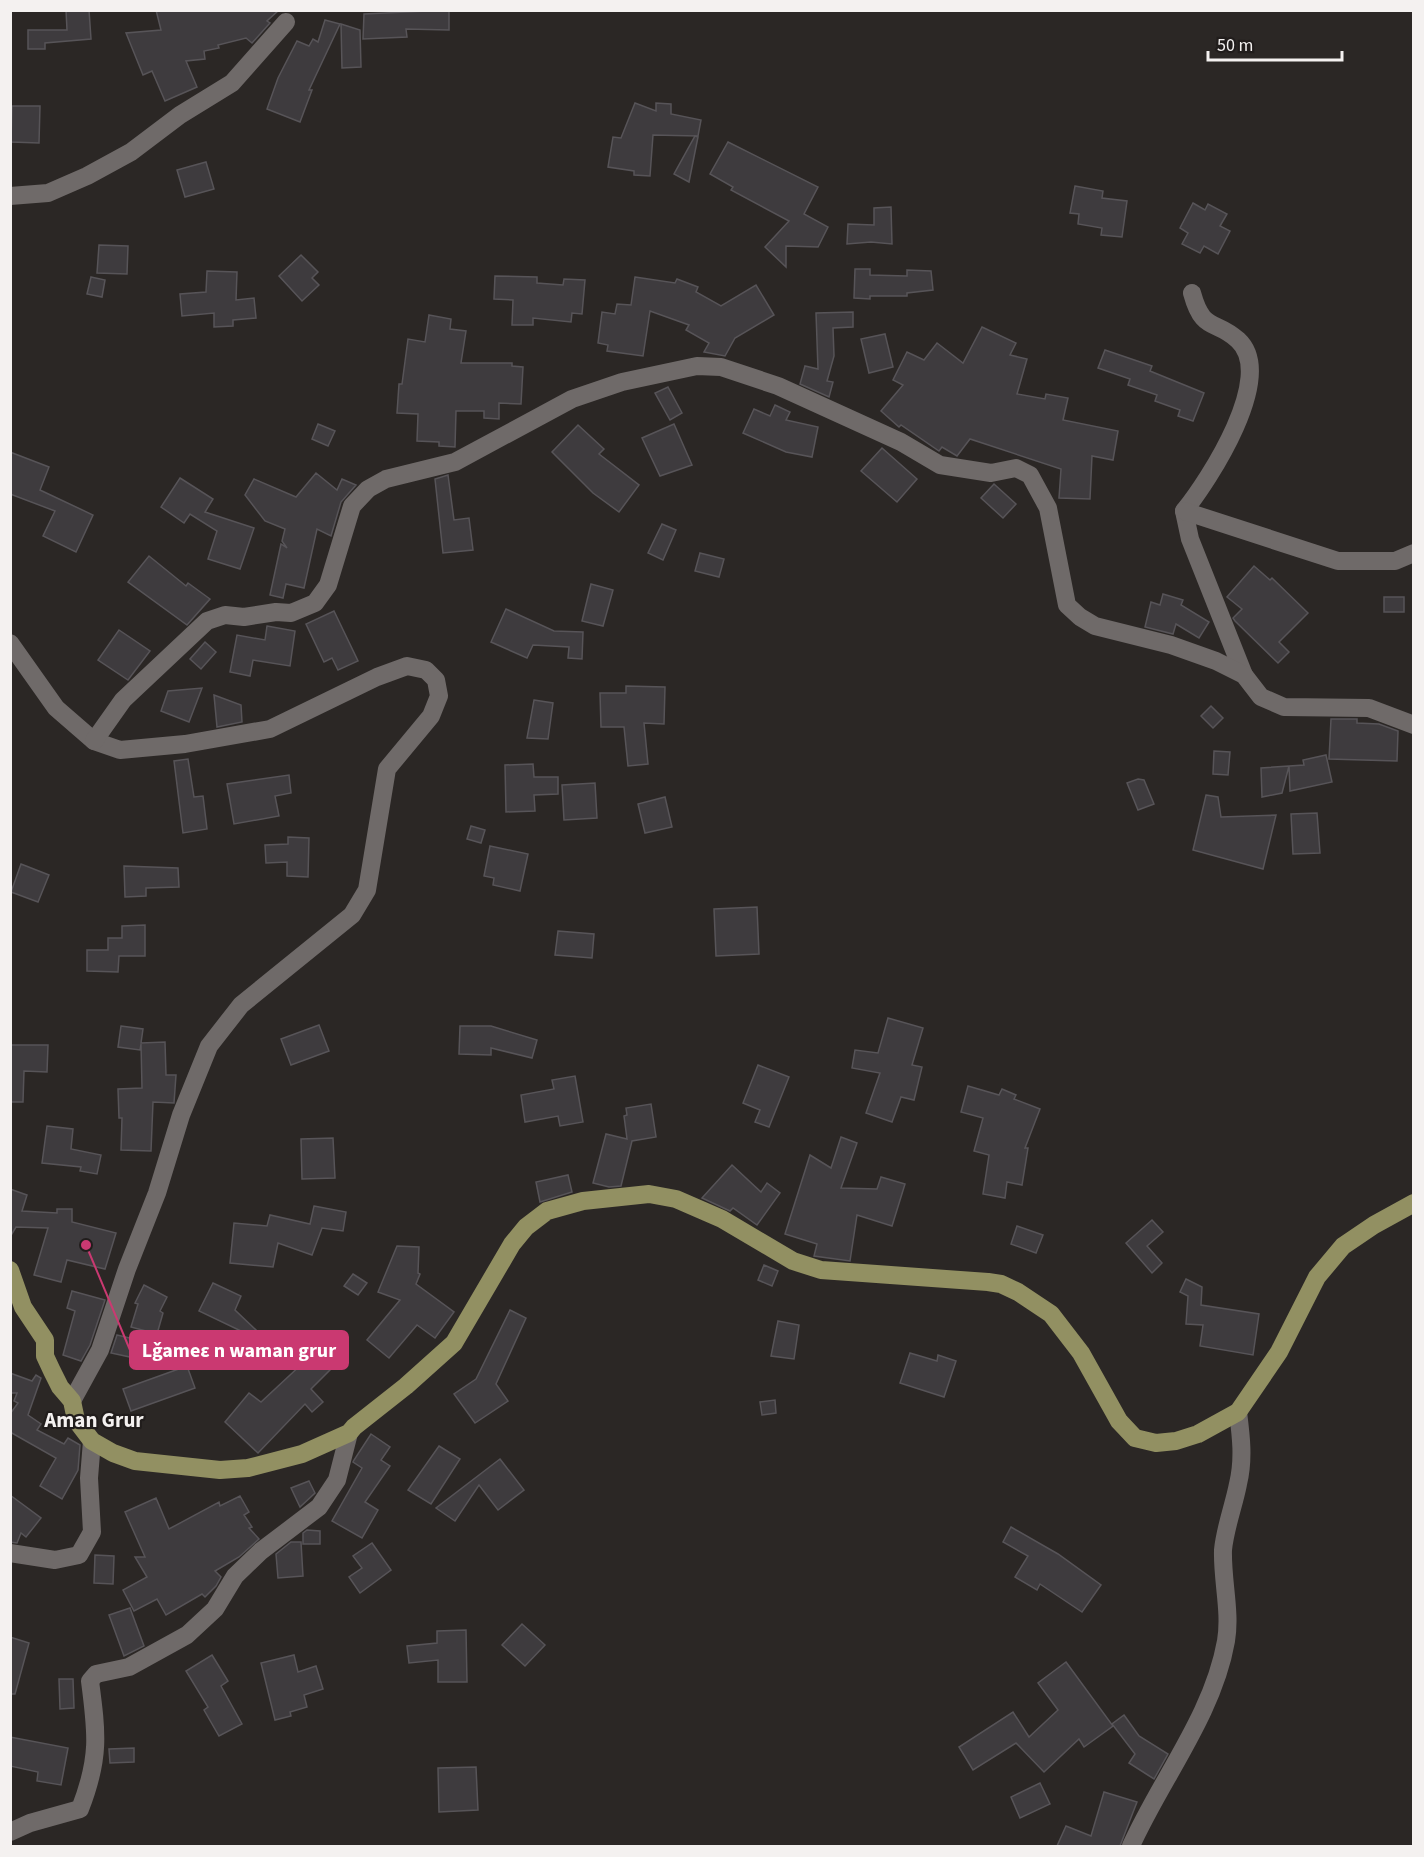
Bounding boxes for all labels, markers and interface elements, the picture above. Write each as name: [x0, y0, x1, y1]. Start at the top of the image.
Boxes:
scale bar: [1208, 24, 1342, 62]
text: 50 m: [1217, 33, 1253, 58]
callout: Lǧameε n waman grur: [130, 1331, 348, 1369]
text: Lǧameε n waman grur: [142, 1337, 336, 1365]
district label: Aman Grur: [43, 1405, 144, 1435]

